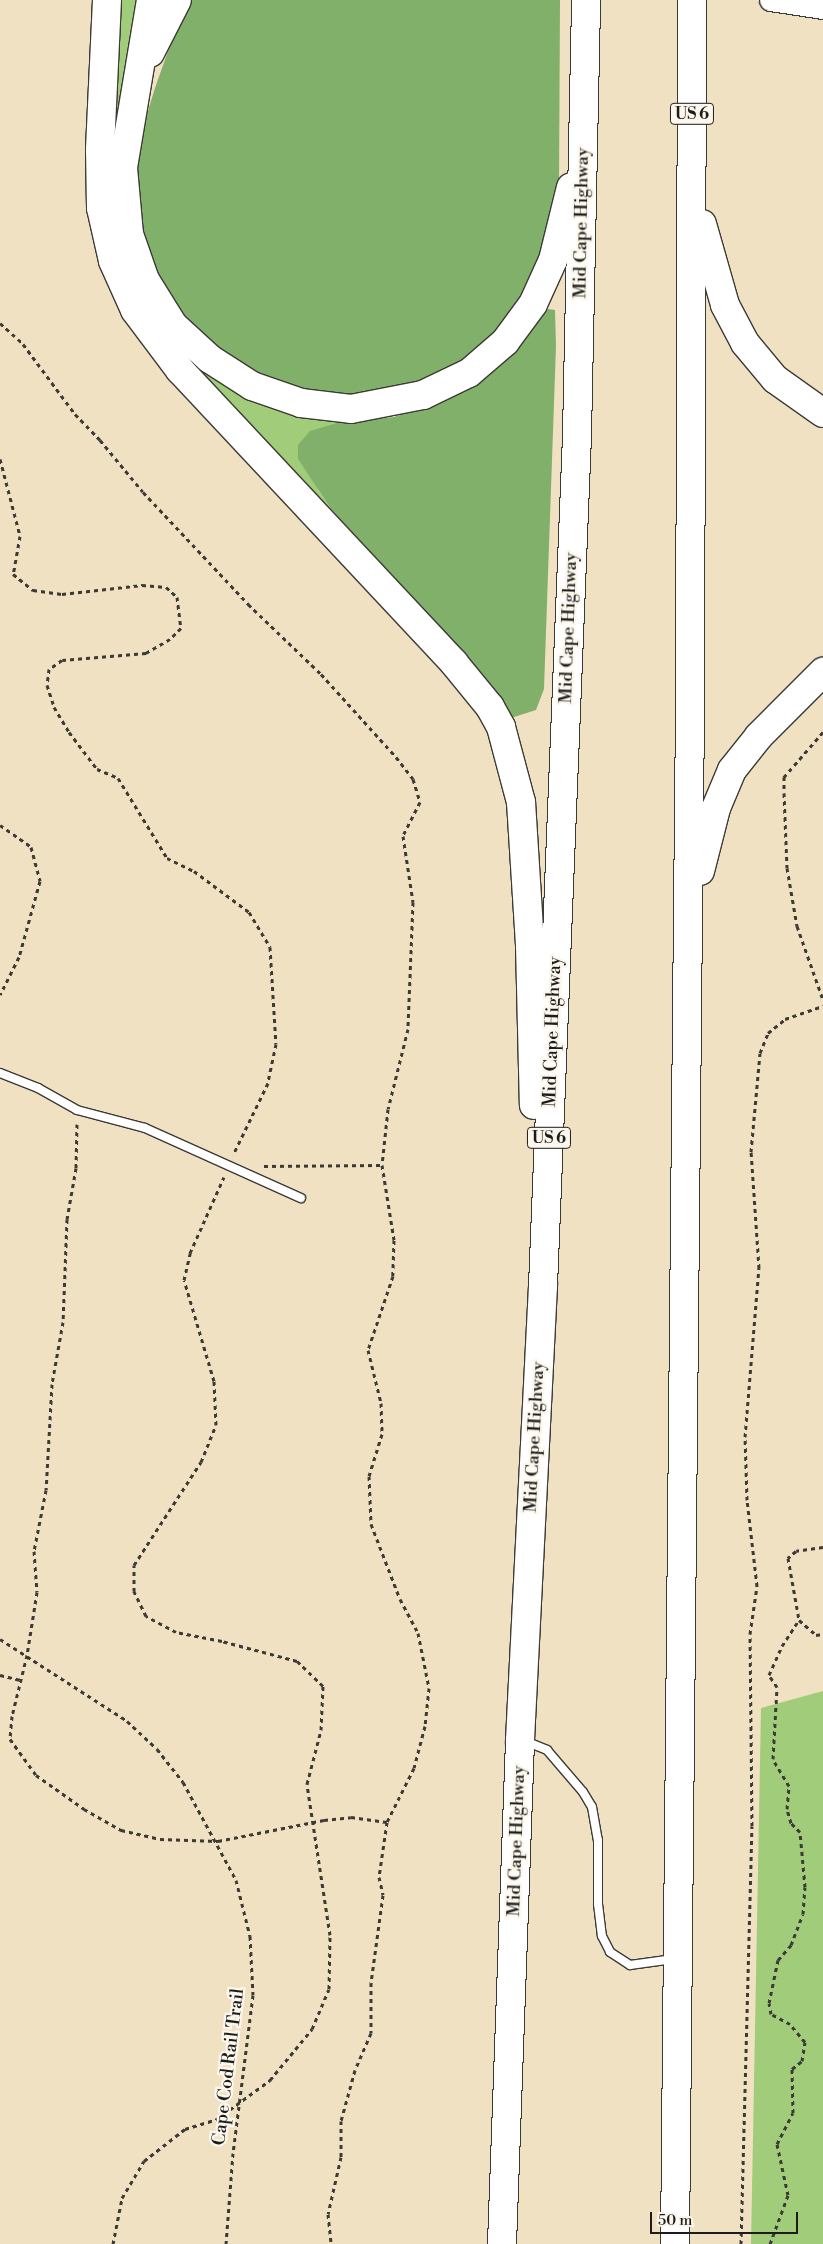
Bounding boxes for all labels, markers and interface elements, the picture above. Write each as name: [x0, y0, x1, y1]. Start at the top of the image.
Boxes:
road number: US 6: [670, 100, 714, 128]
street label: Mid Cape Highway: [570, 147, 594, 299]
street label: Mid Cape Highway: [556, 552, 582, 704]
street label: Mid Cape Highway: [540, 956, 566, 1108]
road number: US 6: [526, 1124, 572, 1152]
street label: Mid Cape Highway: [520, 1361, 550, 1513]
street label: Mid Cape Highway: [504, 1765, 530, 1917]
street label: Cape Cod Rail Trail: [209, 1987, 249, 2147]
scale bar: [653, 2202, 800, 2234]
text: 50 m: [658, 2211, 692, 2230]

